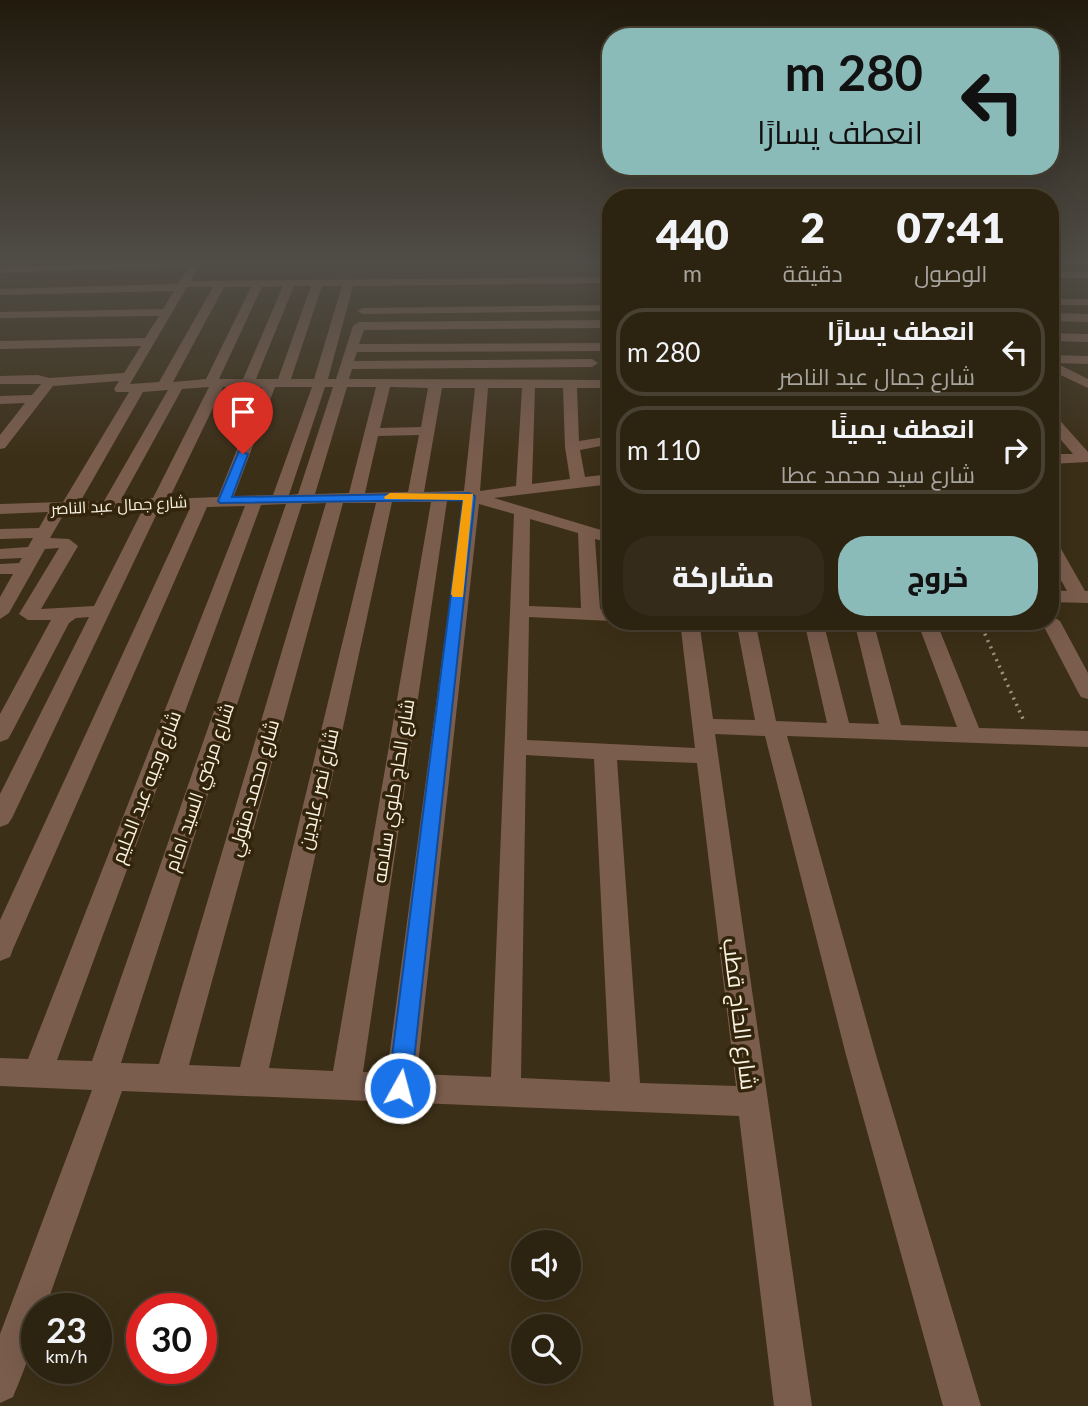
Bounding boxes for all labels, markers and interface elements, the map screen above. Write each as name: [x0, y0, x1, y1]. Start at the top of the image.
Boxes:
text: 280 m: [785, 43, 923, 101]
icon: left: [947, 56, 1038, 147]
text: انعطف يسارًا: [757, 112, 923, 151]
text: 2: [801, 202, 825, 252]
text: 07:41: [897, 202, 1005, 252]
text: 440: [656, 209, 729, 259]
text: m: [683, 259, 702, 287]
text: دقيقة: [783, 259, 843, 287]
text: الوصول: [914, 259, 987, 287]
text: انعطف يسارًا: [827, 314, 975, 346]
icon: left: [996, 333, 1034, 371]
text: 280 m: [627, 336, 700, 368]
text: شارع جمال عبد الناصر: [779, 362, 975, 390]
pin: [213, 382, 273, 454]
icon: arrive: [224, 393, 262, 431]
text: انعطف يمينًا: [830, 412, 975, 444]
icon: right: [996, 431, 1034, 469]
text: 110 m: [627, 434, 700, 466]
text: شارع سيد محمد عطا: [781, 460, 975, 488]
street label: شارع جمال عبد الناصر: [49, 491, 188, 521]
button: مشاركة: [623, 536, 824, 616]
button: خروج: [838, 536, 1038, 616]
street label: شارع الحاج حلوي سلامه: [367, 697, 422, 885]
street label: شارع مرضي السيد امام: [159, 700, 242, 875]
street label: شارع وجيه عبد الحليم: [106, 707, 188, 867]
street label: شارع محمد متولي: [222, 717, 287, 860]
street label: شارع نصر عابدين: [292, 726, 346, 852]
street label: شارع الحاج قطب: [715, 936, 764, 1092]
position arrow: [363, 1051, 437, 1125]
map controls: [511, 1230, 581, 1384]
button: sound: [511, 1230, 581, 1300]
speed limit sign: 30: [126, 1293, 217, 1384]
text: 23: [46, 1308, 87, 1350]
button: search: [511, 1314, 581, 1384]
text: km/h: [45, 1345, 88, 1367]

